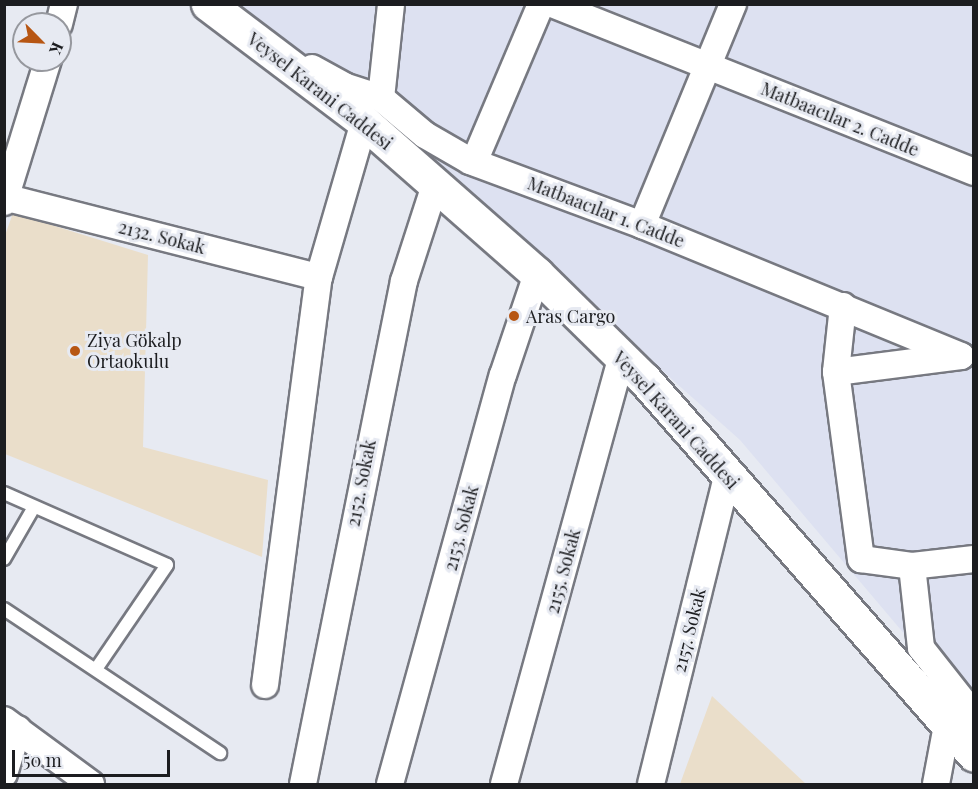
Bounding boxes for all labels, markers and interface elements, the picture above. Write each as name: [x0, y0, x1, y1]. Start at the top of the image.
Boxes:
north arrow: [12, 12, 72, 72]
street label: Veysel Karani Caddesi: [243, 28, 397, 154]
text: K: [45, 39, 69, 58]
street label: Matbaacılar 2. Cadde: [758, 77, 922, 161]
street label: Matbaacılar 1. Cadde: [524, 172, 688, 252]
street label: 2132. Sokak: [116, 216, 208, 258]
place label: Aras Cargo: [526, 305, 615, 327]
marker: Aras Cargo: [507, 309, 521, 323]
place label: Ziya Gökalp Ortaokulu: [87, 330, 182, 372]
marker: Ziya Gökalp Ortaokulu: [68, 344, 82, 358]
street label: Veysel Karani Caddesi: [608, 347, 744, 493]
street label: 2152. Sokak: [342, 438, 380, 528]
street label: 2153. Sokak: [439, 483, 483, 573]
street label: 2155. Sokak: [541, 526, 585, 616]
street label: 2157. Sokak: [668, 586, 710, 674]
scale bar: [15, 738, 172, 776]
text: 50 m: [23, 748, 62, 772]

